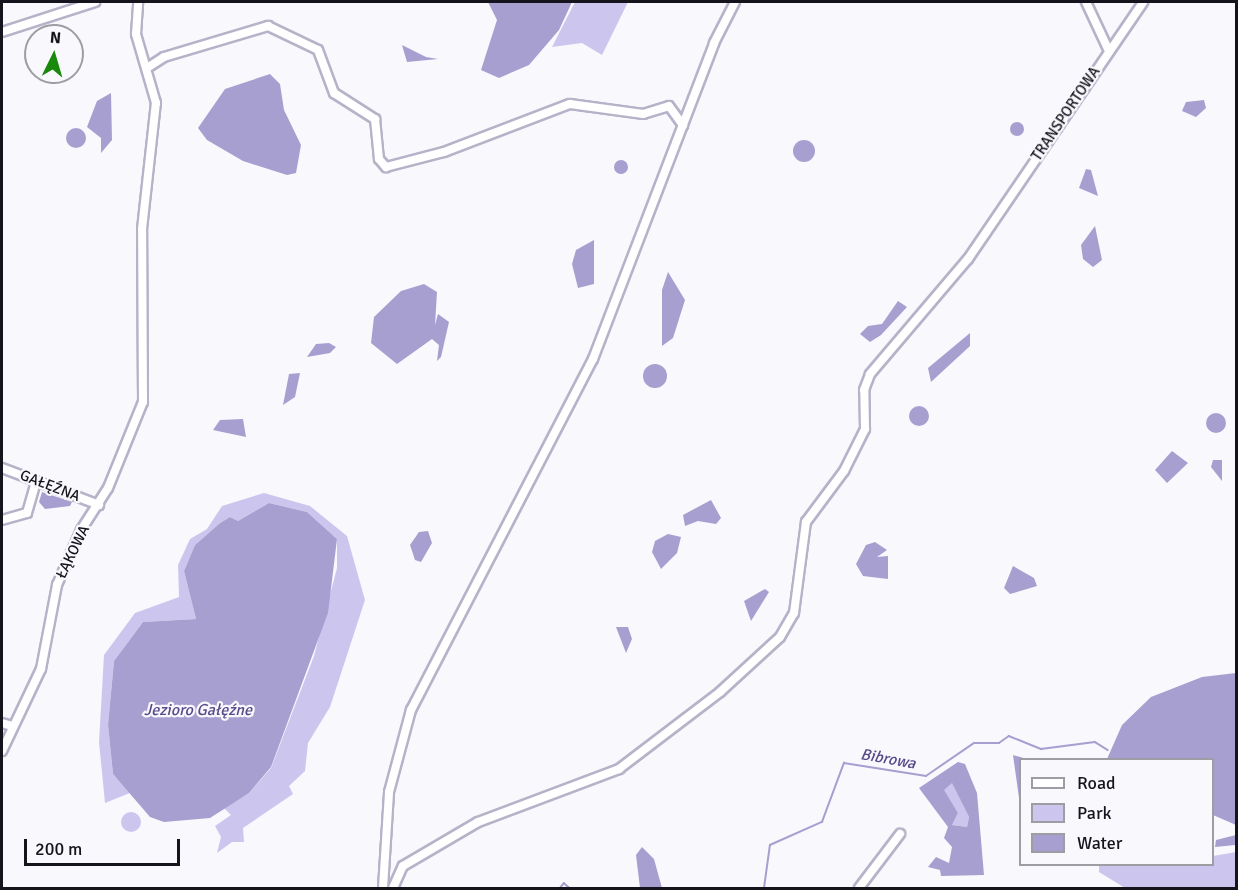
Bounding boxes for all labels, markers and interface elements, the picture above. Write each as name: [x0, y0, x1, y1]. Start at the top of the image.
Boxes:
north arrow: [24, 24, 84, 84]
text: N: [49, 28, 62, 49]
street label: TRANSPORTOWA: [1028, 64, 1104, 164]
street label: GAŁĘŹNA: [17, 466, 83, 506]
street label: ŁĄKOWA: [52, 522, 94, 582]
water label: Jezioro Gałęźne: [144, 700, 252, 720]
water label: Bibrowa: [859, 745, 917, 773]
legend: [1019, 758, 1214, 866]
text: Road: [1077, 772, 1116, 794]
text: Park: [1077, 802, 1112, 824]
scale bar: [27, 827, 183, 865]
text: Water: [1077, 832, 1122, 854]
text: 200 m: [35, 838, 82, 860]

